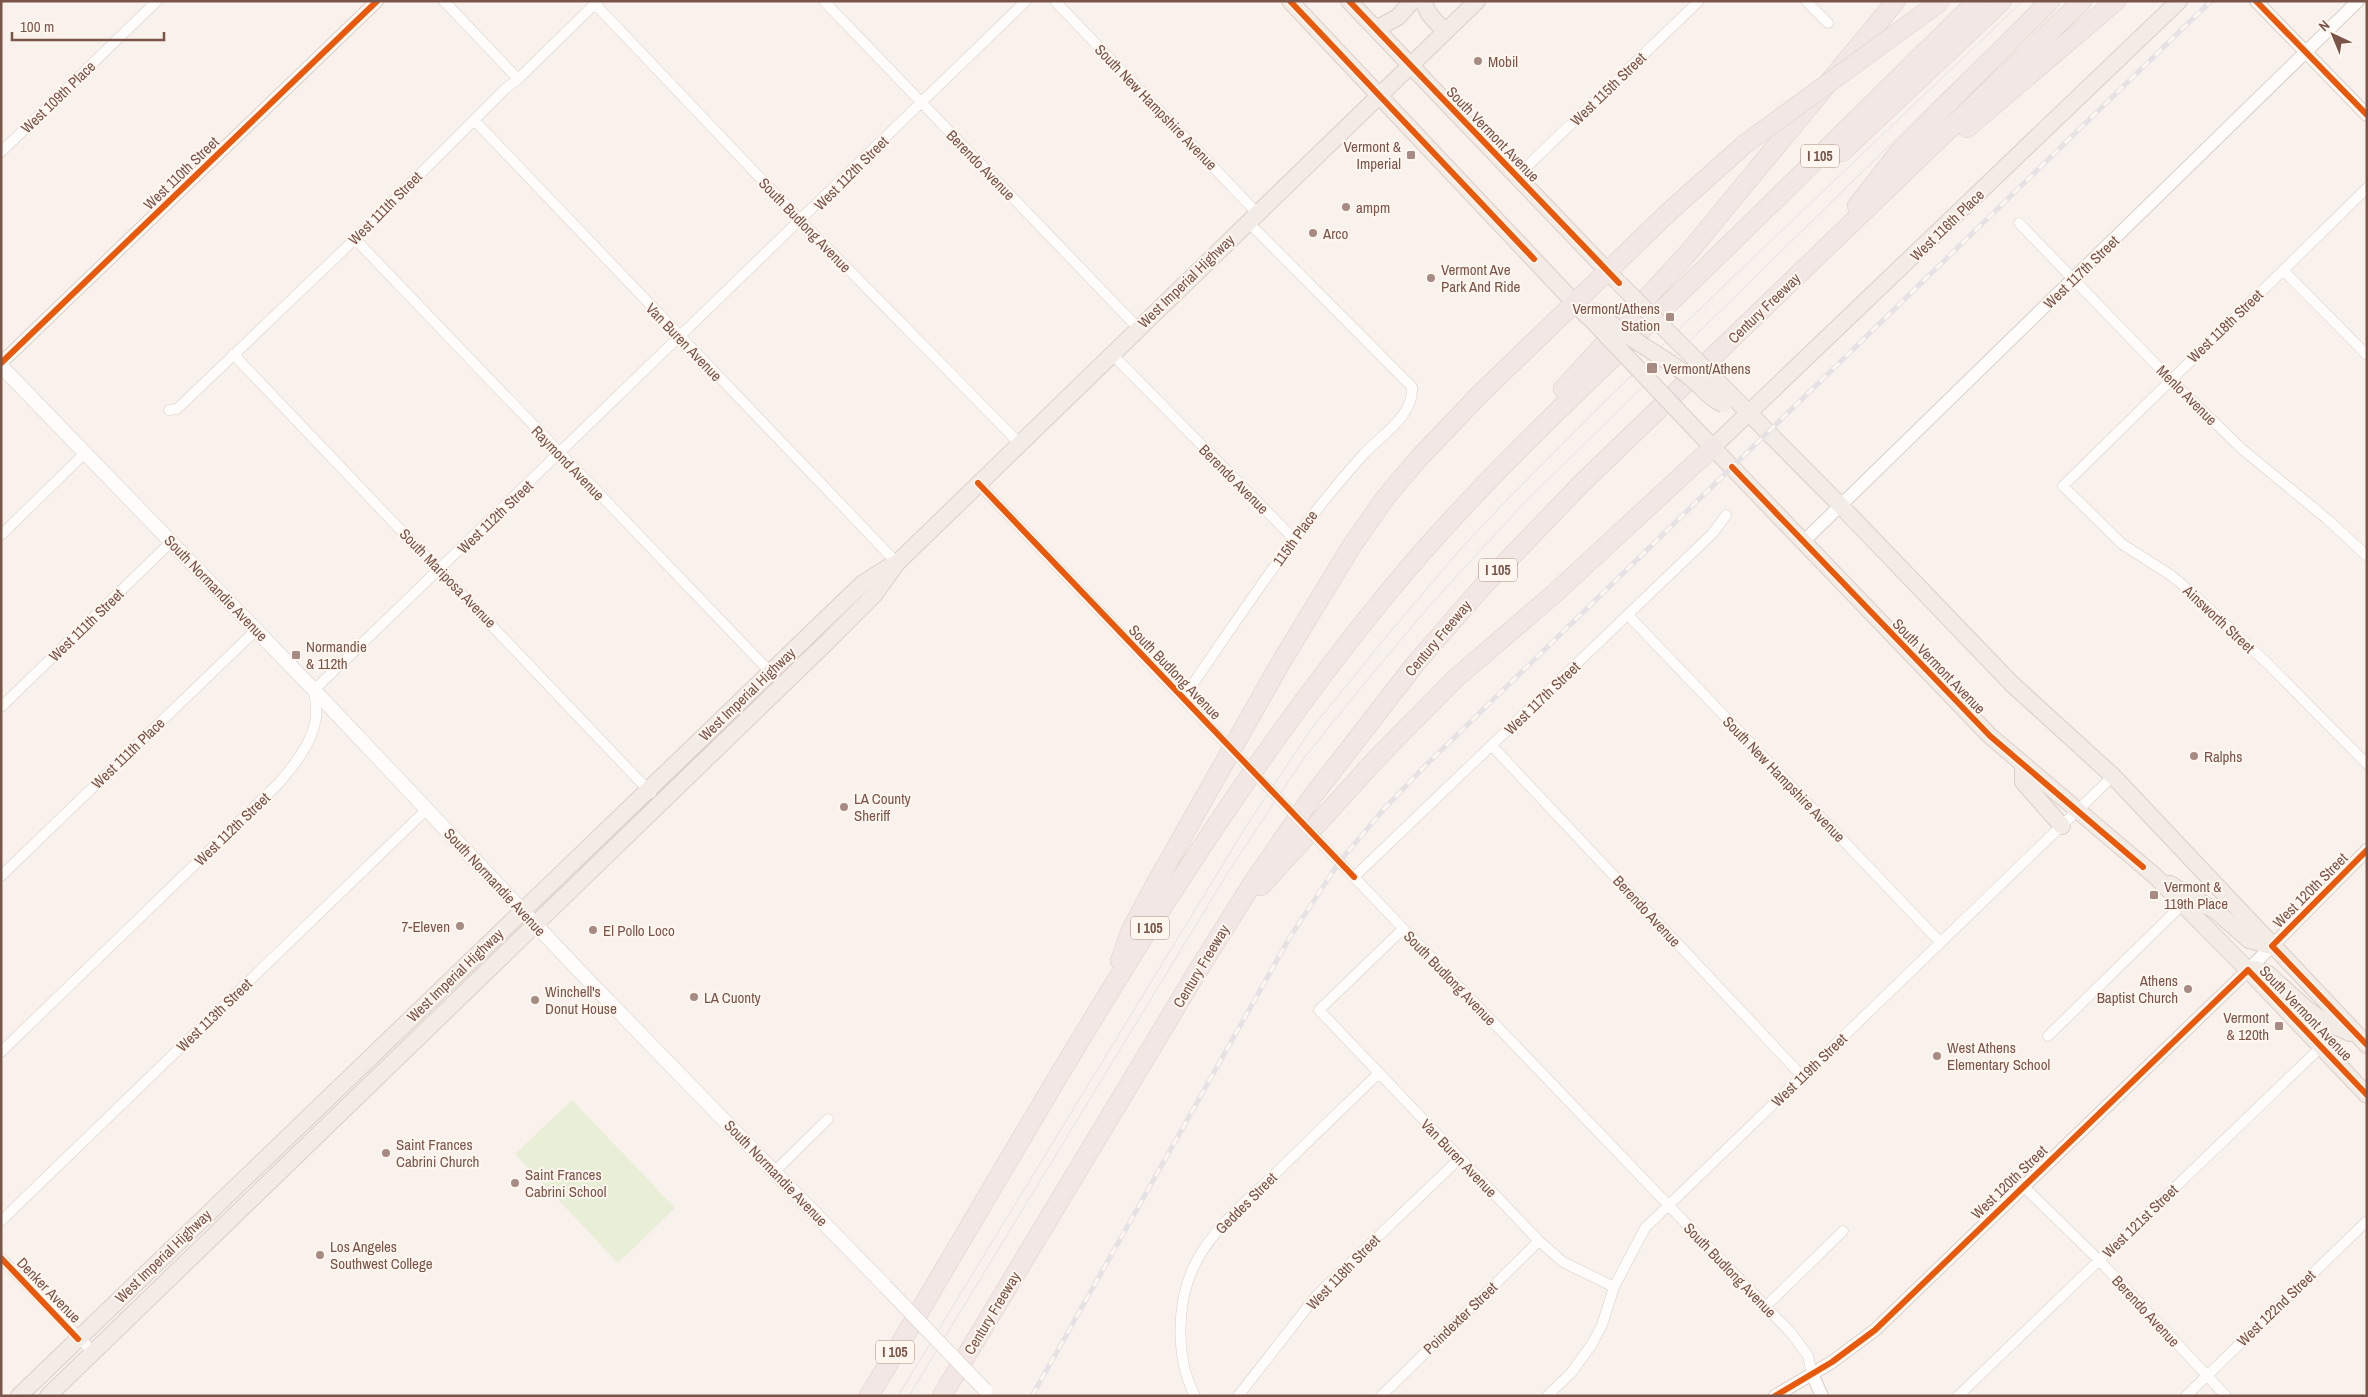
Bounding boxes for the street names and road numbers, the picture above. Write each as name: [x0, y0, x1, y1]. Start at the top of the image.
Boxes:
street label: South New Hampshire Avenue: [1090, 39, 1222, 175]
street label: West 115th Street: [1566, 47, 1651, 130]
street label: West 109th Place: [16, 56, 100, 138]
street label: South Vermont Avenue: [1442, 82, 1544, 187]
street label: Berendo Avenue: [942, 125, 1020, 205]
street label: West 110th Street: [139, 131, 224, 214]
street label: West 112th Street: [809, 131, 893, 215]
road number: I 105: [1801, 144, 1839, 168]
street label: West 111th Street: [343, 166, 427, 250]
street label: South Budlong Avenue: [754, 173, 856, 277]
street label: West 116th Place: [1905, 184, 1989, 266]
street label: West Imperial Highway: [1133, 229, 1240, 333]
street label: West 117th Street: [2039, 230, 2124, 313]
street label: Century Freeway: [1723, 267, 1806, 348]
street label: West 118th Street: [2183, 284, 2268, 367]
street label: Van Buren Avenue: [641, 298, 727, 386]
street label: Menlo Avenue: [2152, 360, 2222, 430]
street label: Raymond Avenue: [527, 421, 609, 505]
street label: Berendo Avenue: [1194, 439, 1274, 519]
street label: West 112th Street: [453, 475, 538, 558]
street label: 115th Place: [1268, 506, 1322, 570]
street label: South Mariposa Avenue: [395, 524, 501, 633]
street label: South Normandie Avenue: [160, 530, 273, 646]
road number: I 105: [1479, 558, 1517, 582]
street label: Ainsworth Street: [2178, 580, 2260, 658]
street label: West 111th Street: [44, 584, 128, 666]
street label: Century Freeway: [1400, 595, 1477, 681]
street label: South Vermont Avenue: [1888, 614, 1990, 719]
street label: South Budlong Avenue: [1124, 620, 1226, 724]
street label: West Imperial Highway: [694, 642, 801, 746]
street label: West 117th Street: [1500, 656, 1585, 739]
street label: South New Hampshire Avenue: [1718, 711, 1850, 847]
street label: West 111th Place: [87, 713, 169, 793]
street label: West 112th Street: [190, 787, 275, 870]
street label: South Normandie Avenue: [439, 823, 551, 941]
street label: West 120th Street: [2268, 847, 2353, 932]
street label: Berendo Avenue: [1608, 871, 1686, 951]
road number: I 105: [1131, 916, 1169, 940]
street label: Century Freeway: [1168, 920, 1235, 1012]
street label: West Imperial Highway: [402, 923, 509, 1027]
street label: South Budlong Avenue: [1399, 926, 1501, 1030]
street label: South Vermont Avenue: [2255, 961, 2357, 1066]
street label: West 113th Street: [172, 973, 257, 1056]
street label: West 119th Street: [1767, 1028, 1852, 1111]
street label: Van Buren Avenue: [1416, 1114, 1502, 1202]
street label: South Normandie Avenue: [720, 1115, 833, 1231]
street label: West 120th Street: [1966, 1140, 2052, 1224]
street label: Geddes Street: [1211, 1167, 1282, 1238]
street label: West 121st Street: [2098, 1179, 2183, 1262]
street label: West Imperial Highway: [110, 1204, 217, 1308]
street label: South Budlong Avenue: [1679, 1218, 1781, 1322]
street label: West 118th Street: [1302, 1229, 1385, 1314]
street label: Denker Avenue: [12, 1253, 86, 1328]
street label: West 122nd Street: [2232, 1265, 2320, 1351]
street label: Century Freeway: [959, 1267, 1026, 1359]
street label: Berendo Avenue: [2107, 1271, 2185, 1351]
street label: Poindexter Street: [1418, 1277, 1502, 1359]
road number: I 105: [876, 1340, 914, 1364]

